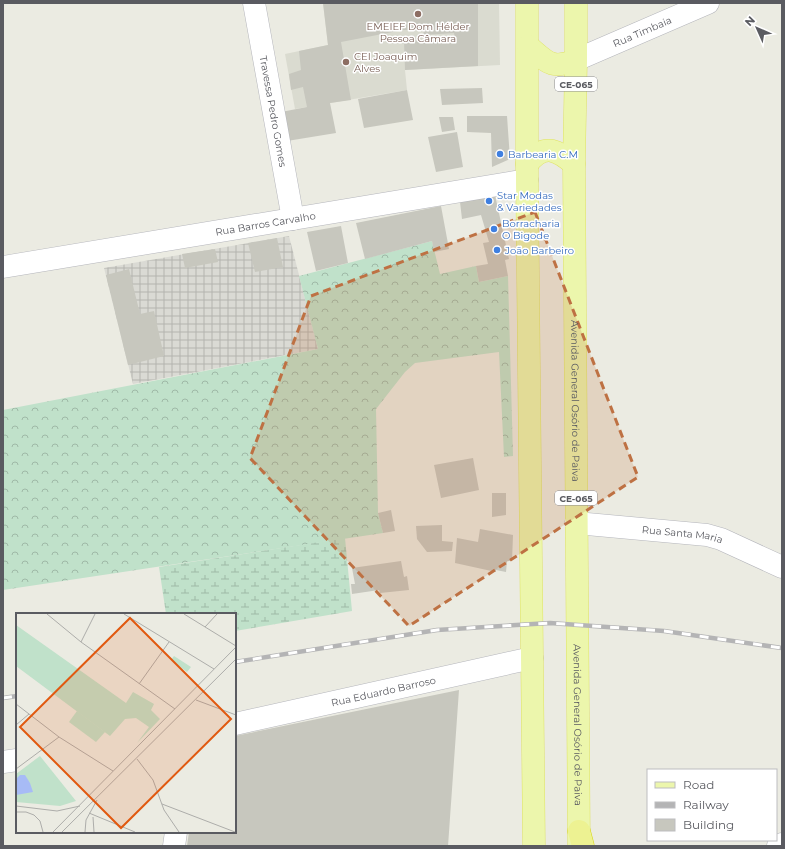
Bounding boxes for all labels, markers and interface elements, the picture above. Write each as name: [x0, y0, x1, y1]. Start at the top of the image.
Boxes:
north arrow: [737, 8, 777, 48]
marker: EMEIEF Dom Hélder Pessoa Câmara: [413, 9, 423, 19]
street label: Rua Timbaia: [611, 13, 674, 50]
text: N: [742, 13, 758, 29]
place label: EMEIEF Dom Hélder Pessoa Câmara: [366, 20, 470, 45]
place label: CEI Joaquim Alves: [354, 50, 417, 75]
street label: Travessa Pedro Gomes: [257, 55, 290, 168]
marker: CEI Joaquim Alves: [341, 57, 351, 67]
road number: CE-065: [555, 77, 597, 91]
place label: Barbearia C.M: [508, 148, 578, 161]
marker: Barbearia C.M: [495, 149, 505, 159]
place label: Star Modas & Variedades: [497, 189, 562, 214]
marker: Star Modas & Variedades: [484, 196, 494, 206]
street label: Rua Barros Carvalho: [214, 209, 317, 238]
place label: Borracharia O Bigode: [502, 217, 560, 242]
marker: Borracharia O Bigode: [489, 224, 499, 234]
place label: João Barbeiro: [504, 244, 574, 257]
marker: João Barbeiro: [492, 245, 502, 255]
street label: Avenida General Osório de Paiva: [569, 320, 583, 482]
road number: CE-065: [555, 491, 597, 505]
street label: Rua Santa Maria: [641, 523, 724, 546]
inset map: [16, 613, 236, 833]
street label: Avenida General Osório de Paiva: [571, 644, 585, 806]
street label: Rua Eduardo Barroso: [330, 673, 437, 709]
legend: [647, 769, 777, 841]
text: Road: [683, 777, 714, 792]
text: Railway: [683, 797, 729, 812]
text: Building: [683, 817, 734, 832]

